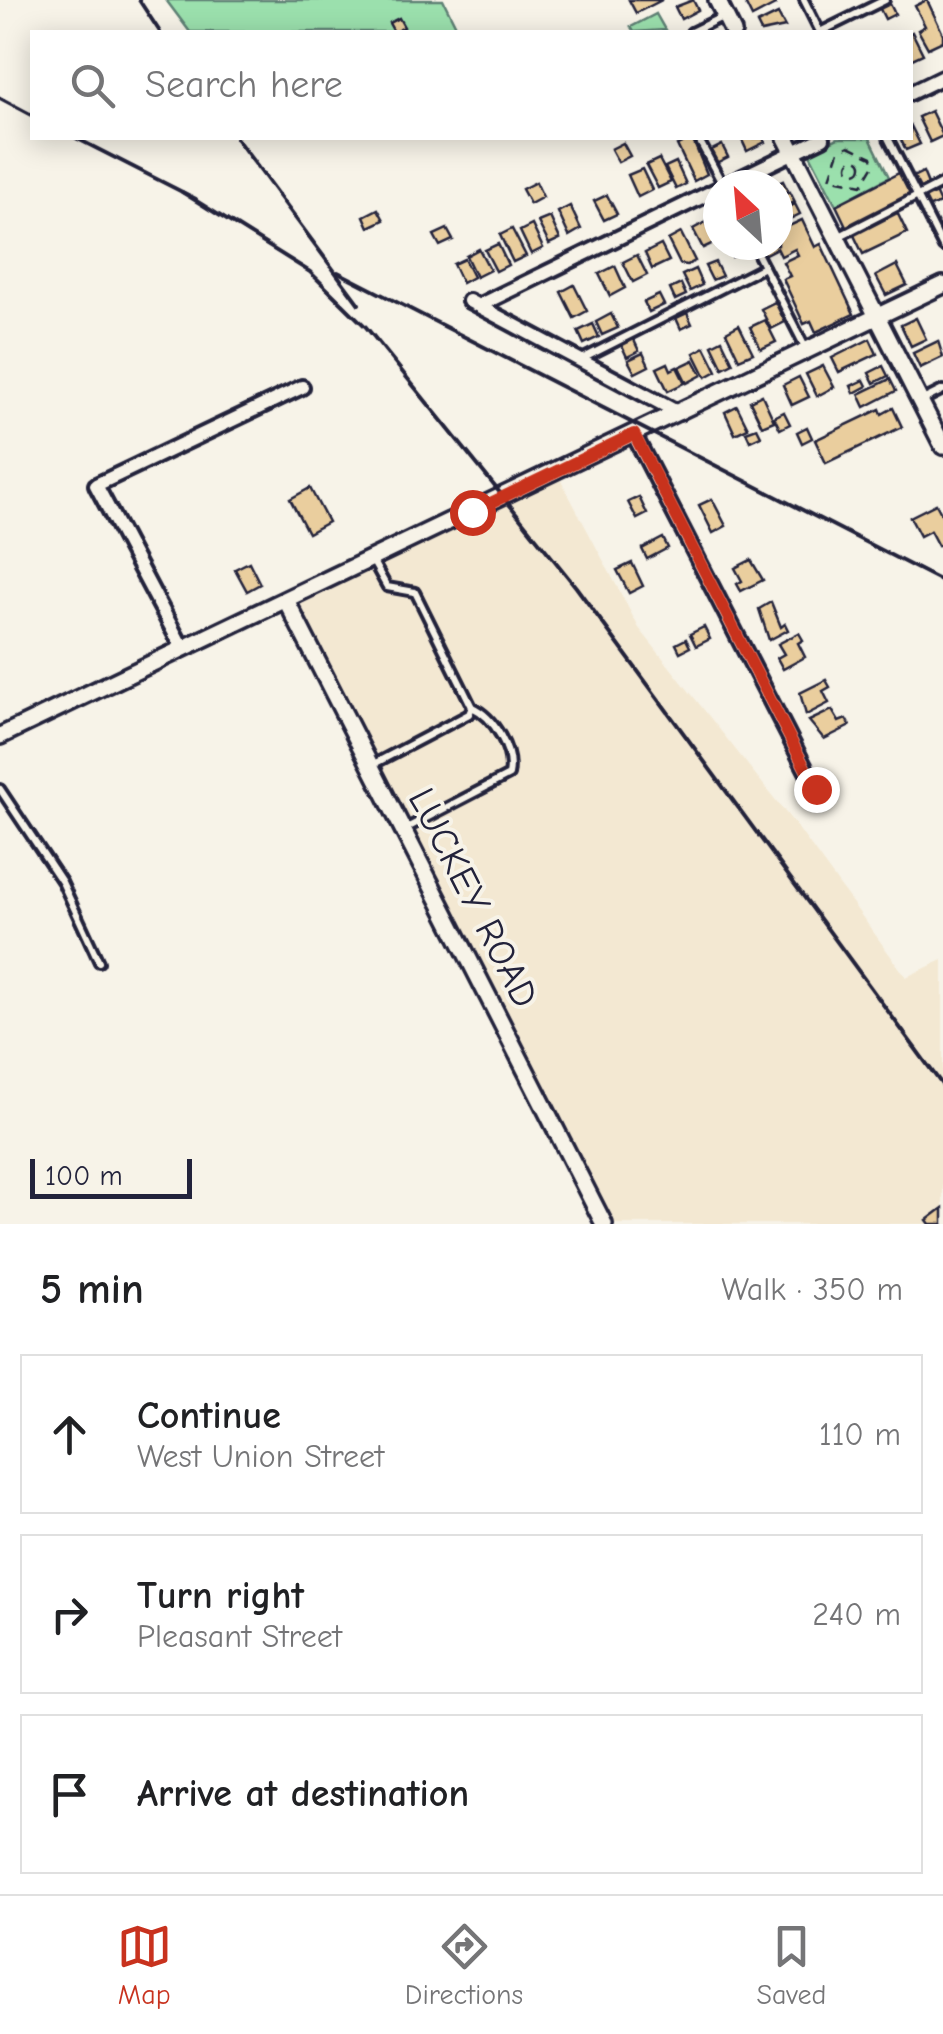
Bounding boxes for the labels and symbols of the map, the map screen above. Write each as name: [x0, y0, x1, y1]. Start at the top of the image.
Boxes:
north arrow: [703, 170, 793, 260]
route start: [450, 490, 496, 536]
route end: [794, 767, 840, 813]
street label: LUCKEY ROAD: [399, 781, 547, 1015]
scale bar: [30, 1154, 192, 1198]

